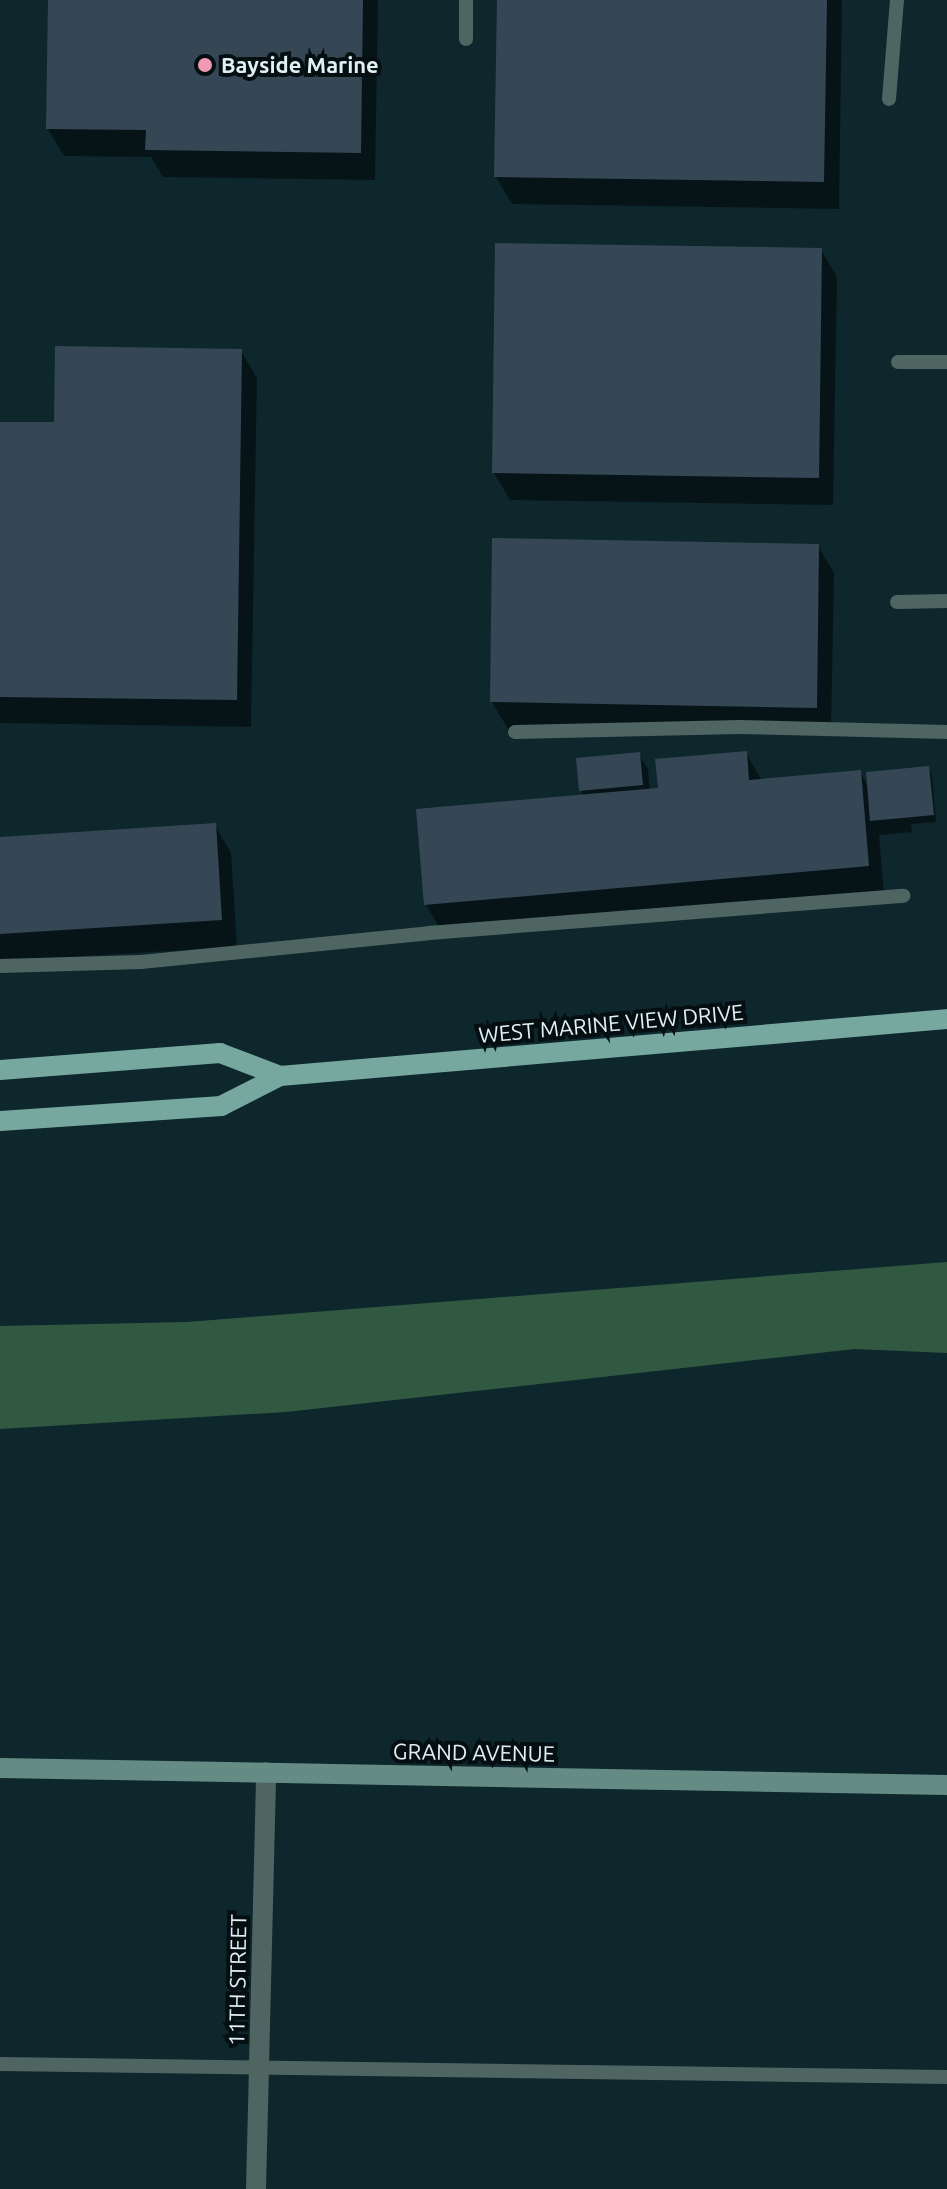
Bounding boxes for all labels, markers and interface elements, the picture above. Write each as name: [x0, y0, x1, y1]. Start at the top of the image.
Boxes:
place label: Bayside Marine: [221, 52, 379, 78]
marker: Bayside Marine: [196, 56, 214, 74]
street label: WEST MARINE VIEW DRIVE: [477, 998, 745, 1048]
street label: GRAND AVENUE: [393, 1737, 555, 1767]
street label: 11TH STREET: [223, 1914, 251, 2046]

